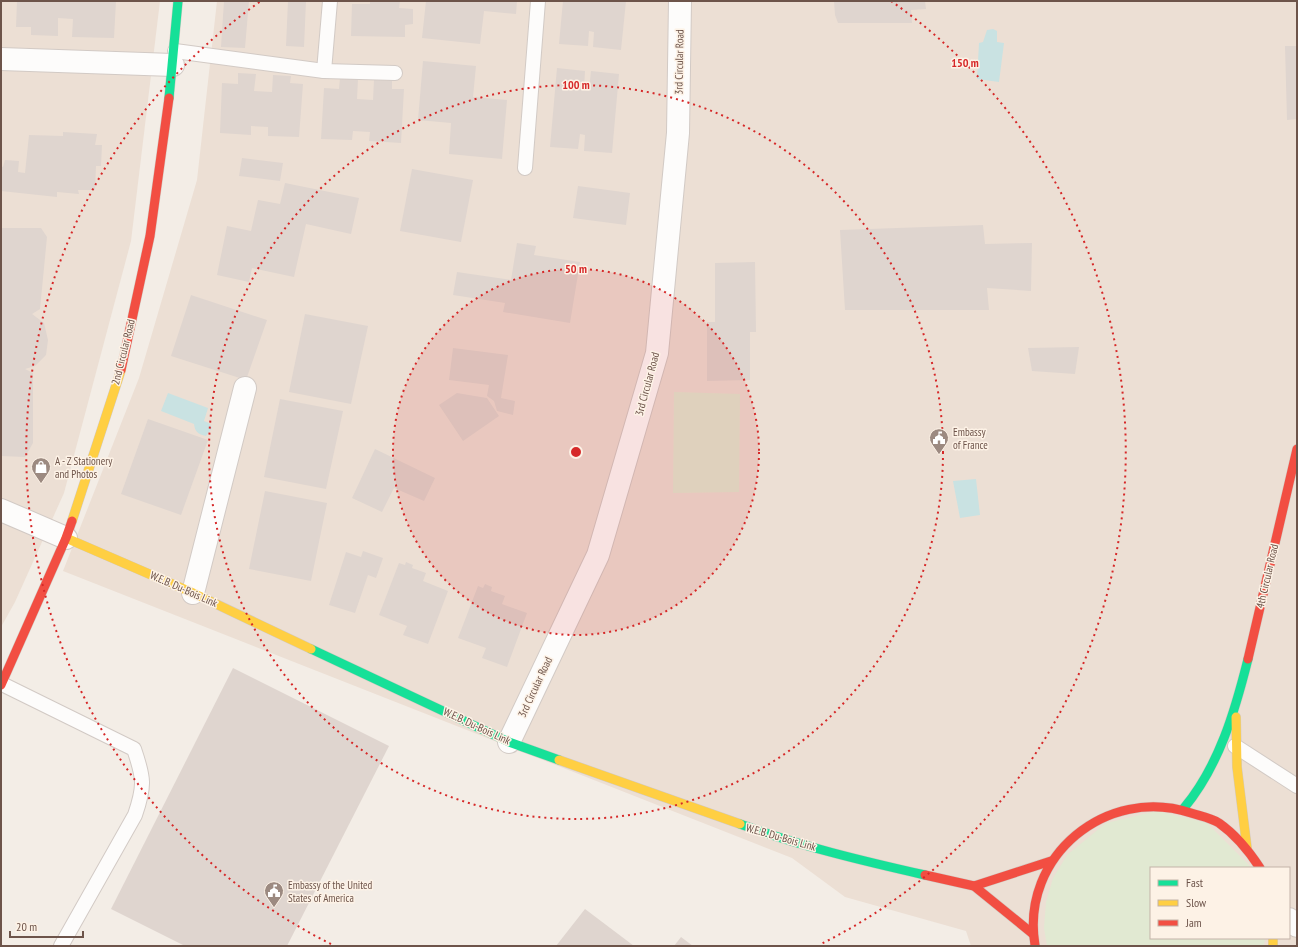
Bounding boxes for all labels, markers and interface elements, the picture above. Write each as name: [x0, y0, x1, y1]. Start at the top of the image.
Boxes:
street label: 3rd Circular Road: [671, 29, 687, 95]
text: 150 m: [951, 55, 979, 70]
text: 100 m: [562, 77, 590, 92]
text: 50 m: [565, 261, 587, 276]
street label: 2nd Circular Road: [108, 318, 138, 386]
street label: 3rd Circular Road: [632, 350, 662, 417]
place label: Embassy of France: [953, 425, 988, 452]
public building icon: Embassy of France: [928, 427, 950, 455]
centre of rings: [569, 445, 583, 459]
place label: A - Z Stationery and Photos: [55, 454, 113, 481]
shop icon: A - Z Stationery and Photos: [30, 456, 52, 484]
street label: 4th Circular Road: [1253, 542, 1281, 609]
street label: W.E.B. Du-Bois Link: [148, 568, 221, 610]
street label: 3rd Circular Road: [515, 654, 555, 720]
street label: W.E.B. Du-Bois Link: [441, 704, 513, 748]
street label: W.E.B. Du-Bois Link: [744, 820, 818, 854]
legend: [1150, 867, 1290, 939]
text: Fast: [1186, 875, 1204, 890]
place label: Embassy of the United States of America: [288, 878, 373, 905]
public building icon: Embassy of the United States of America: [263, 880, 285, 908]
text: Slow: [1186, 895, 1207, 910]
scale bar: [10, 913, 83, 939]
text: Jam: [1185, 915, 1202, 930]
text: 20 m: [16, 919, 37, 934]

